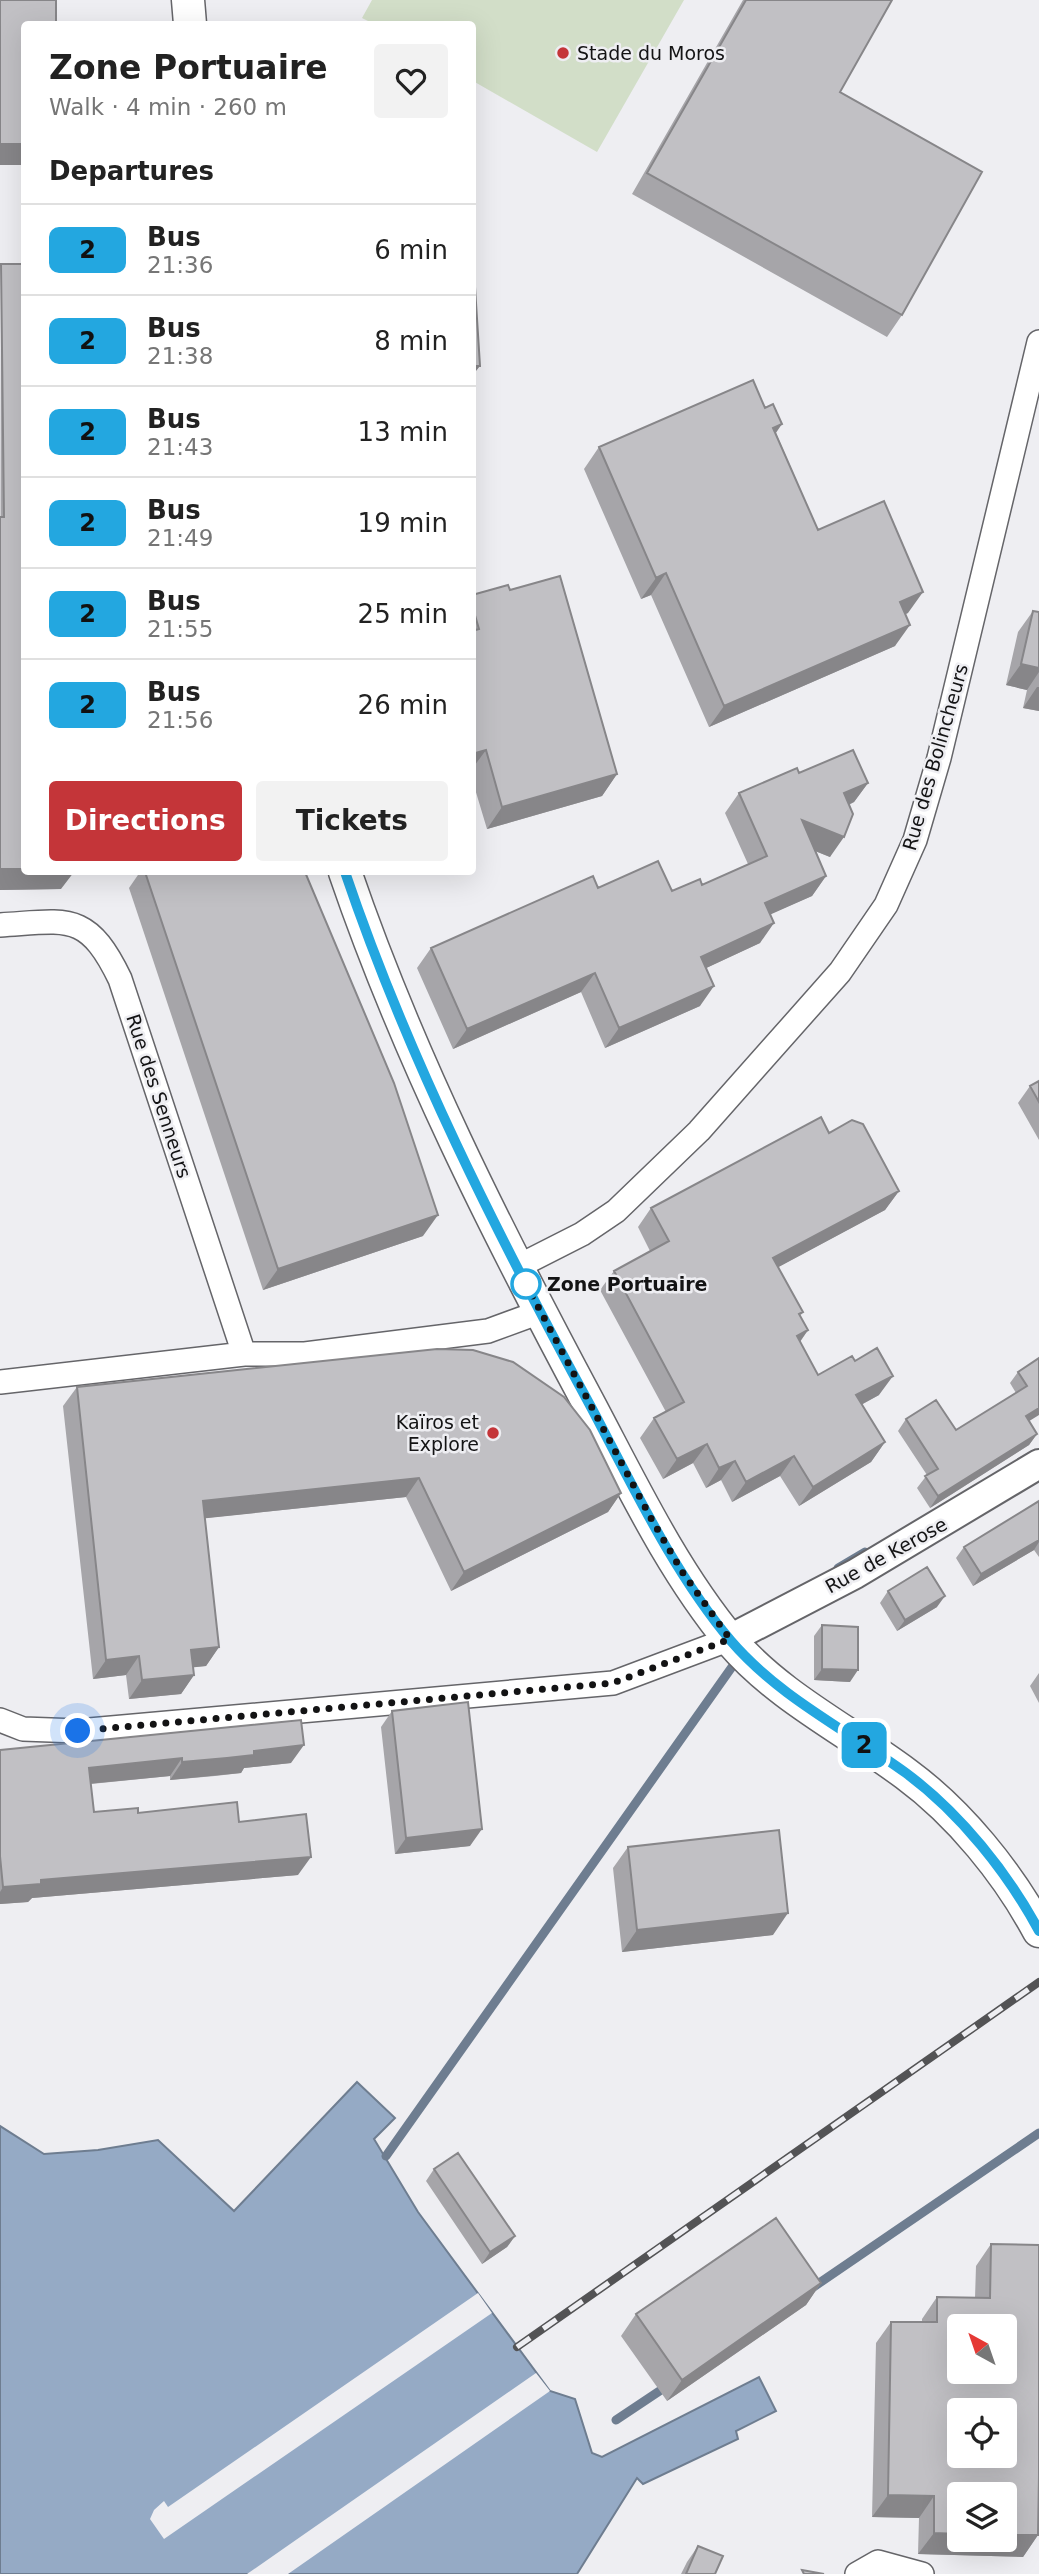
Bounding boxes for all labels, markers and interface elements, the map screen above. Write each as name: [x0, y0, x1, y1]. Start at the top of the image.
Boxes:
place label: Stade du Moros: [577, 42, 725, 64]
button: heart: [374, 44, 448, 118]
marker: Stade du Moros: [555, 45, 571, 61]
text: Zone Portuaire: [49, 48, 328, 87]
text: Walk · 4 min · 260 m: [49, 94, 287, 120]
text: Departures: [49, 156, 214, 186]
text: Bus: [147, 222, 201, 252]
text: 6 min: [374, 235, 448, 265]
text: 2: [79, 236, 96, 264]
text: 21:36: [147, 252, 213, 278]
text: Bus: [147, 313, 201, 343]
text: 8 min: [374, 326, 448, 356]
text: 2: [79, 327, 96, 355]
text: 21:38: [147, 343, 213, 369]
text: Bus: [147, 404, 201, 434]
text: 13 min: [358, 417, 448, 447]
text: 2: [79, 418, 96, 446]
text: 21:43: [147, 434, 213, 460]
text: Bus: [147, 495, 201, 525]
text: 19 min: [358, 508, 448, 538]
text: 2: [79, 509, 96, 537]
text: 21:49: [147, 525, 213, 551]
text: Bus: [147, 586, 201, 616]
text: 25 min: [358, 599, 448, 629]
text: 2: [79, 600, 96, 628]
text: 21:55: [147, 616, 213, 642]
street label: Rue des Bolincheurs: [898, 661, 972, 853]
text: Bus: [147, 677, 201, 707]
text: 26 min: [358, 690, 448, 720]
text: 2: [79, 691, 96, 719]
text: 21:56: [147, 707, 213, 733]
button: Directions: [49, 781, 242, 861]
button: Tickets: [256, 781, 448, 861]
street label: Rue des Senneurs: [122, 1011, 196, 1181]
marker: Zone Portuaire: [511, 1269, 541, 1299]
place label: Zone Portuaire: [547, 1273, 707, 1295]
place label: Kaïros et Explore: [396, 1411, 479, 1455]
marker: Kaïros et Explore: [485, 1425, 501, 1441]
street label: Rue de Kerose: [821, 1512, 951, 1598]
your location: [60, 1713, 95, 1748]
line badge: 2: [841, 1722, 887, 1768]
text: 2: [856, 1731, 872, 1759]
north arrow: [947, 2314, 1017, 2384]
map controls: [947, 2314, 1017, 2552]
button: locate: [947, 2398, 1017, 2468]
button: layers: [947, 2482, 1017, 2552]

